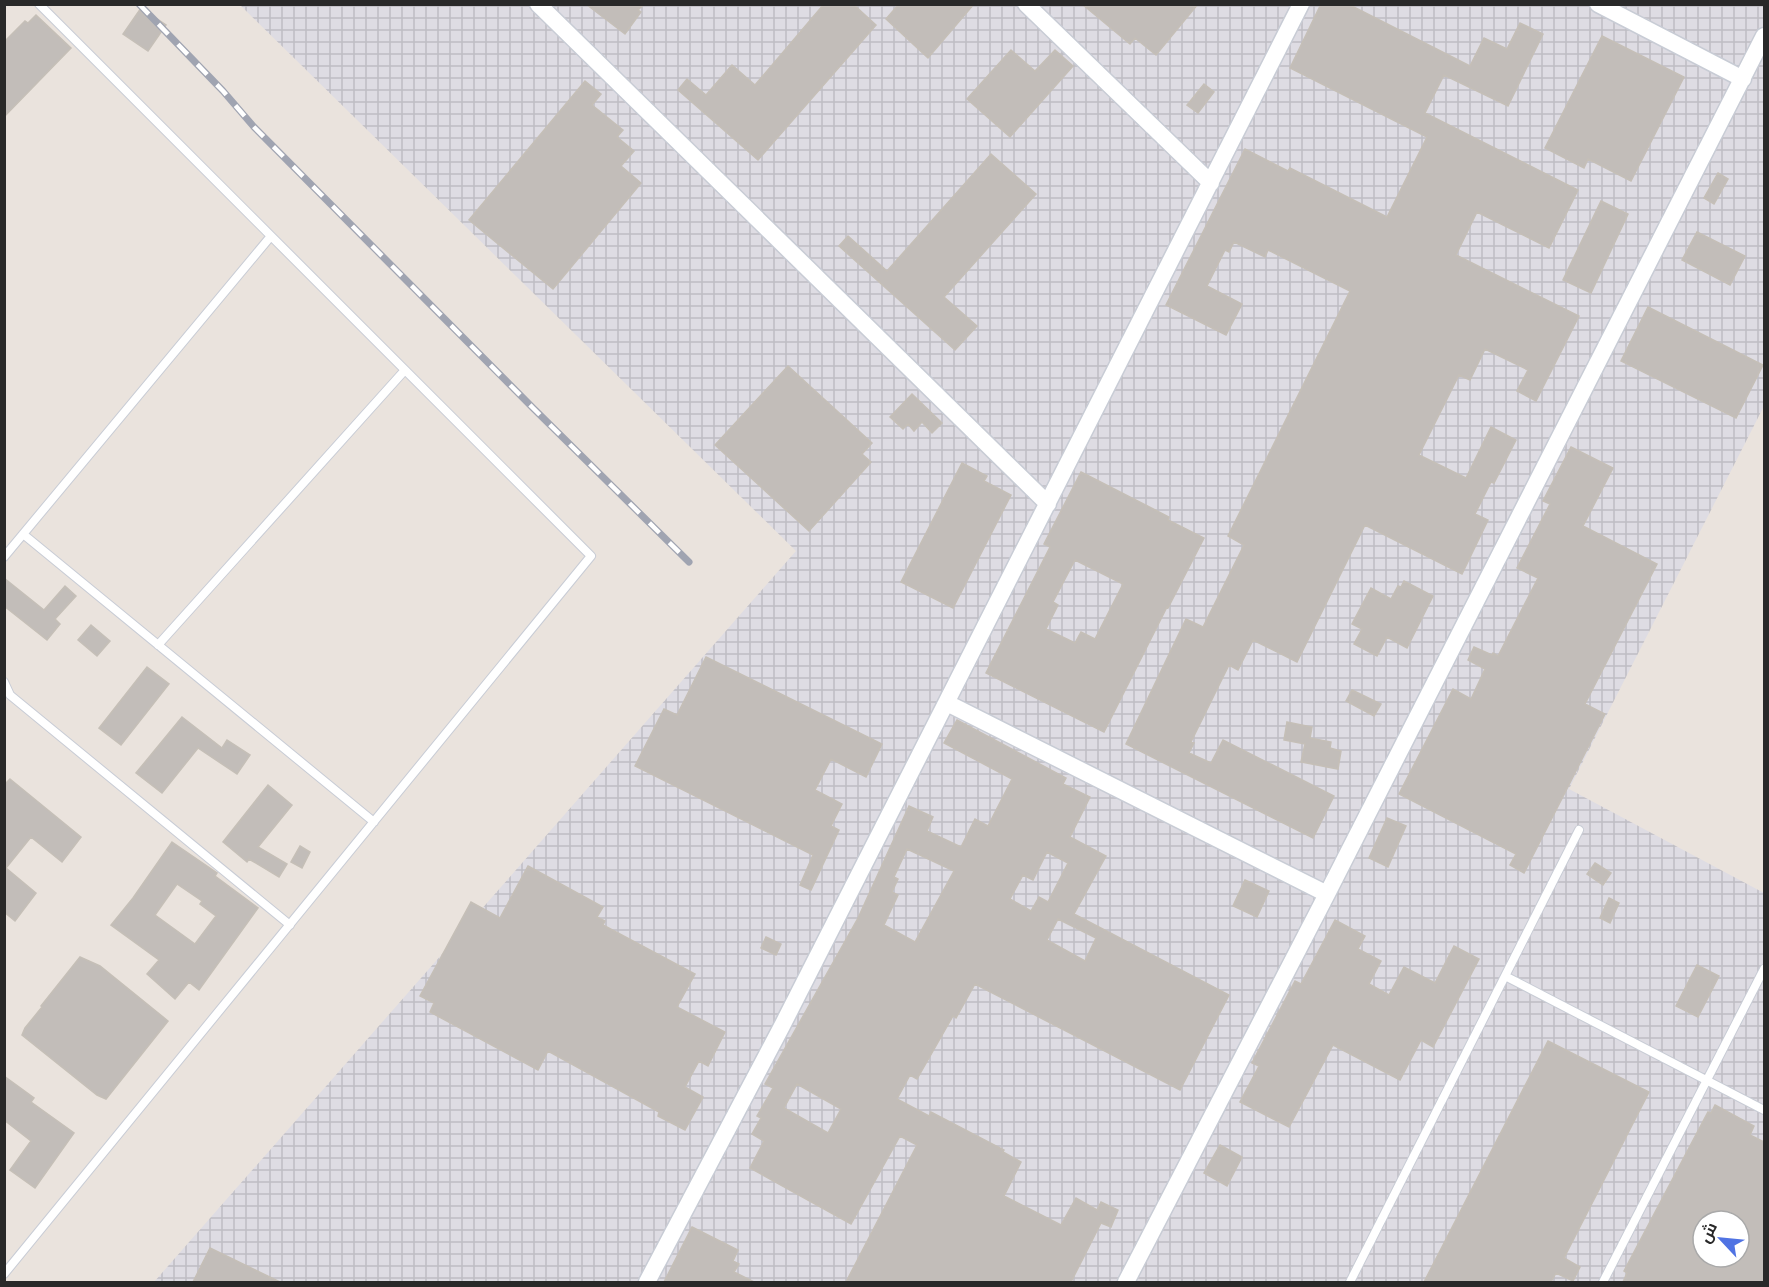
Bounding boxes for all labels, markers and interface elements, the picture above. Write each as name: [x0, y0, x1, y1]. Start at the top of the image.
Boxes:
north arrow: [1691, 1209, 1751, 1269]
text: ش: [1693, 1218, 1722, 1246]

